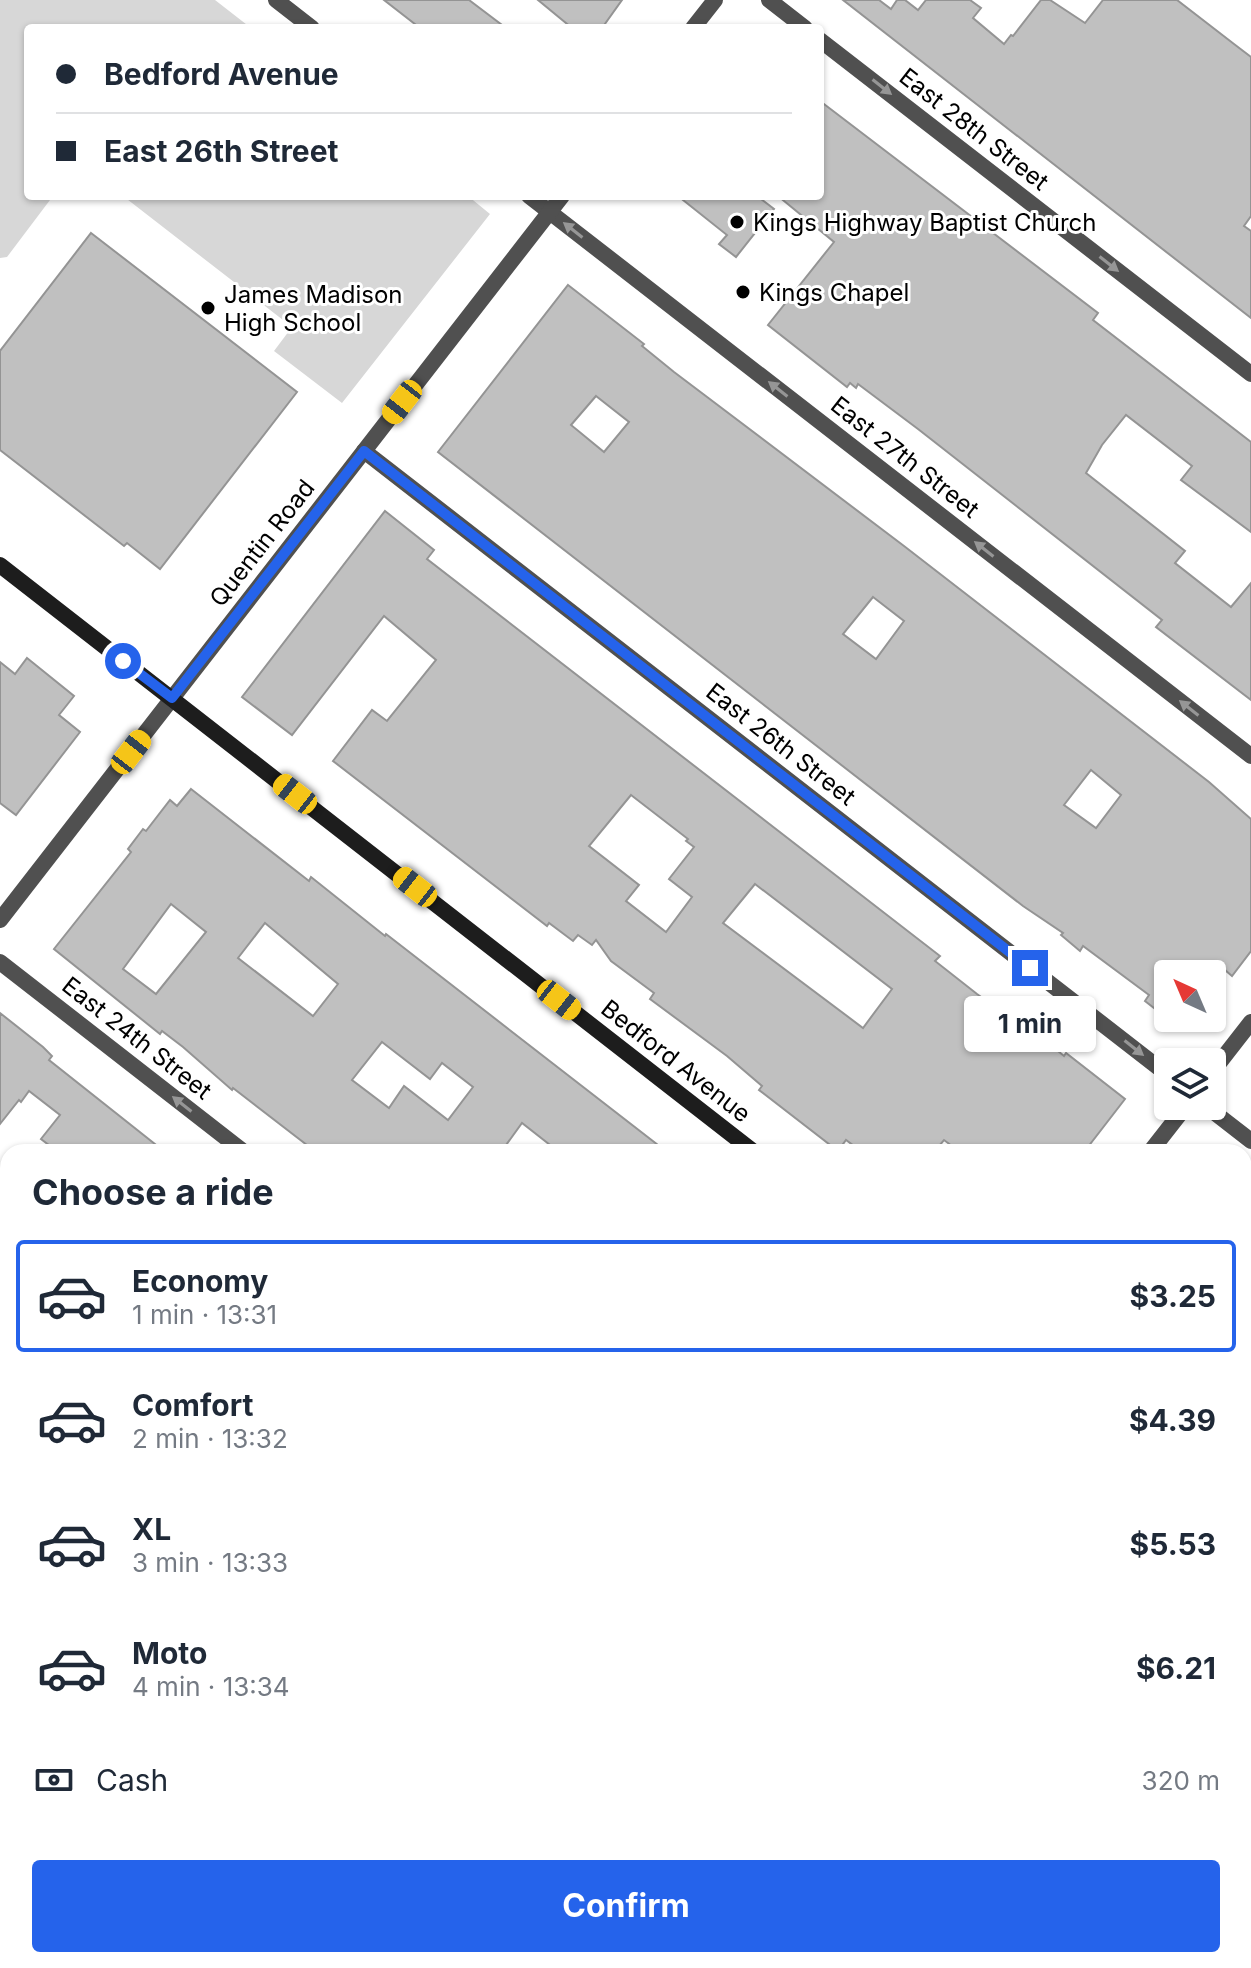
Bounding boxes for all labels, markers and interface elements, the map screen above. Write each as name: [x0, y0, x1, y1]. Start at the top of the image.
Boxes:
text: Bedford Avenue: [104, 56, 339, 92]
street label: East 28th Street: [894, 62, 1054, 196]
one-way arrow: [872, 79, 892, 95]
text: East 26th Street: [104, 133, 339, 169]
place label: Kings Highway Baptist Church: [753, 208, 1096, 237]
marker: Kings Highway Baptist Church: [728, 213, 746, 231]
one-way arrow: [563, 222, 583, 239]
one-way arrow: [1099, 255, 1119, 271]
place label: Kings Chapel: [759, 278, 909, 307]
place label: James Madison High School: [224, 280, 403, 337]
marker: Kings Chapel: [734, 283, 752, 301]
marker: James Madison High School: [199, 299, 217, 317]
car: [378, 376, 426, 428]
one-way arrow: [768, 382, 788, 398]
street label: East 27th Street: [825, 390, 985, 524]
street label: Quentin Road: [203, 474, 321, 612]
one-way arrow: [974, 541, 994, 557]
route start: [105, 643, 141, 679]
street label: East 26th Street: [701, 677, 861, 811]
one-way arrow: [1179, 700, 1199, 716]
car: [107, 726, 155, 778]
car: [269, 770, 321, 818]
car: [389, 863, 441, 911]
route end: [1012, 950, 1048, 986]
north arrow: [1154, 960, 1226, 1032]
map controls: [1154, 960, 1226, 1120]
street label: East 24th Street: [57, 971, 218, 1105]
car: [533, 976, 585, 1024]
street label: Bedford Avenue: [596, 994, 756, 1128]
callout: 1 min: [964, 996, 1096, 1052]
text: 1 min: [998, 1008, 1062, 1039]
one-way arrow: [1124, 1040, 1144, 1056]
button: layers: [1154, 1048, 1226, 1120]
one-way arrow: [172, 1097, 193, 1113]
text: Choose a ride: [32, 1170, 274, 1214]
icon: car: [36, 1260, 108, 1332]
text: Economy: [132, 1263, 268, 1299]
text: $3.25: [1130, 1278, 1216, 1314]
text: 1 min · 13:31: [132, 1299, 277, 1330]
icon: car: [36, 1384, 108, 1456]
text: Comfort: [132, 1387, 253, 1423]
text: $4.39: [1129, 1402, 1216, 1438]
text: 2 min · 13:32: [132, 1423, 288, 1454]
icon: car: [36, 1508, 108, 1580]
text: XL: [132, 1511, 171, 1547]
text: $5.53: [1130, 1526, 1216, 1562]
text: 3 min · 13:33: [132, 1547, 288, 1578]
icon: car: [36, 1632, 108, 1704]
text: Moto: [132, 1635, 207, 1671]
text: $6.21: [1136, 1650, 1216, 1686]
text: 4 min · 13:34: [132, 1671, 290, 1702]
icon: cash: [32, 1758, 76, 1802]
text: Cash: [96, 1762, 168, 1798]
text: 320 m: [1142, 1765, 1220, 1796]
button: Confirm: [32, 1860, 1220, 1952]

